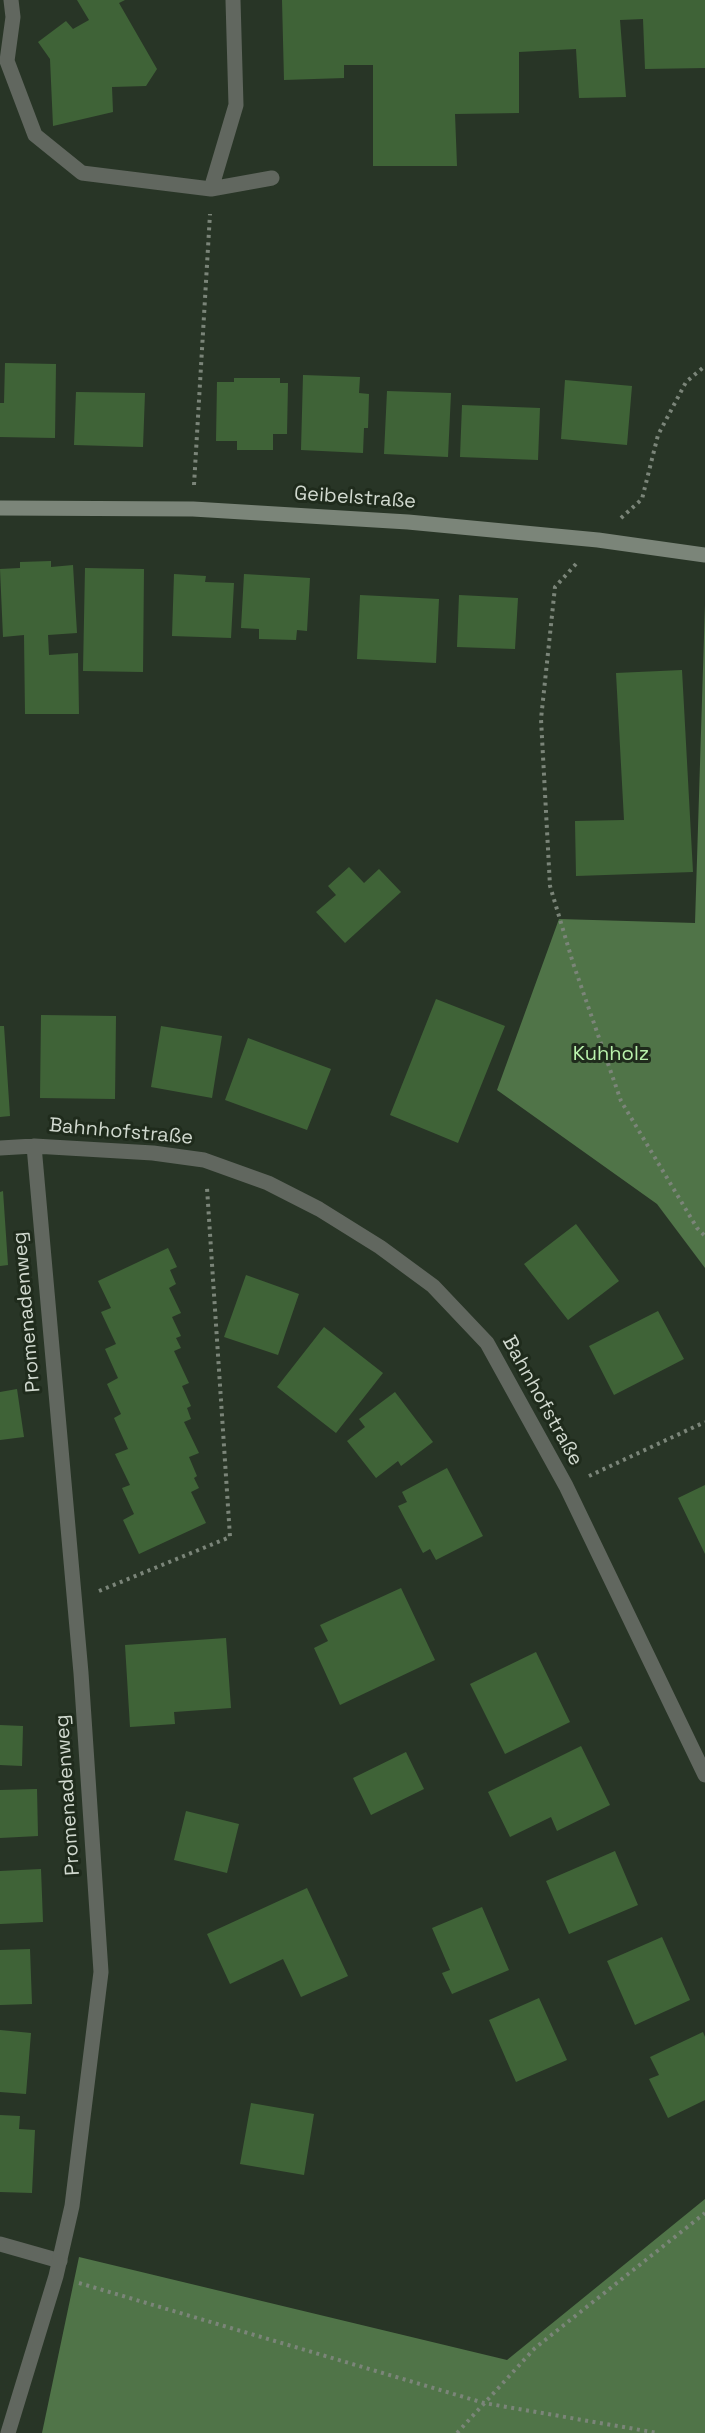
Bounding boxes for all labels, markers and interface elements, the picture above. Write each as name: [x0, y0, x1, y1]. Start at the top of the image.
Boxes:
street label: Geibelstraße: [293, 482, 417, 514]
park label: Kuhholz: [573, 1043, 649, 1067]
street label: Bahnhofstraße: [48, 1114, 194, 1150]
street label: Promenadenweg: [8, 1231, 46, 1393]
street label: Bahnhofstraße: [496, 1332, 588, 1470]
street label: Promenadenweg: [50, 1714, 86, 1876]

